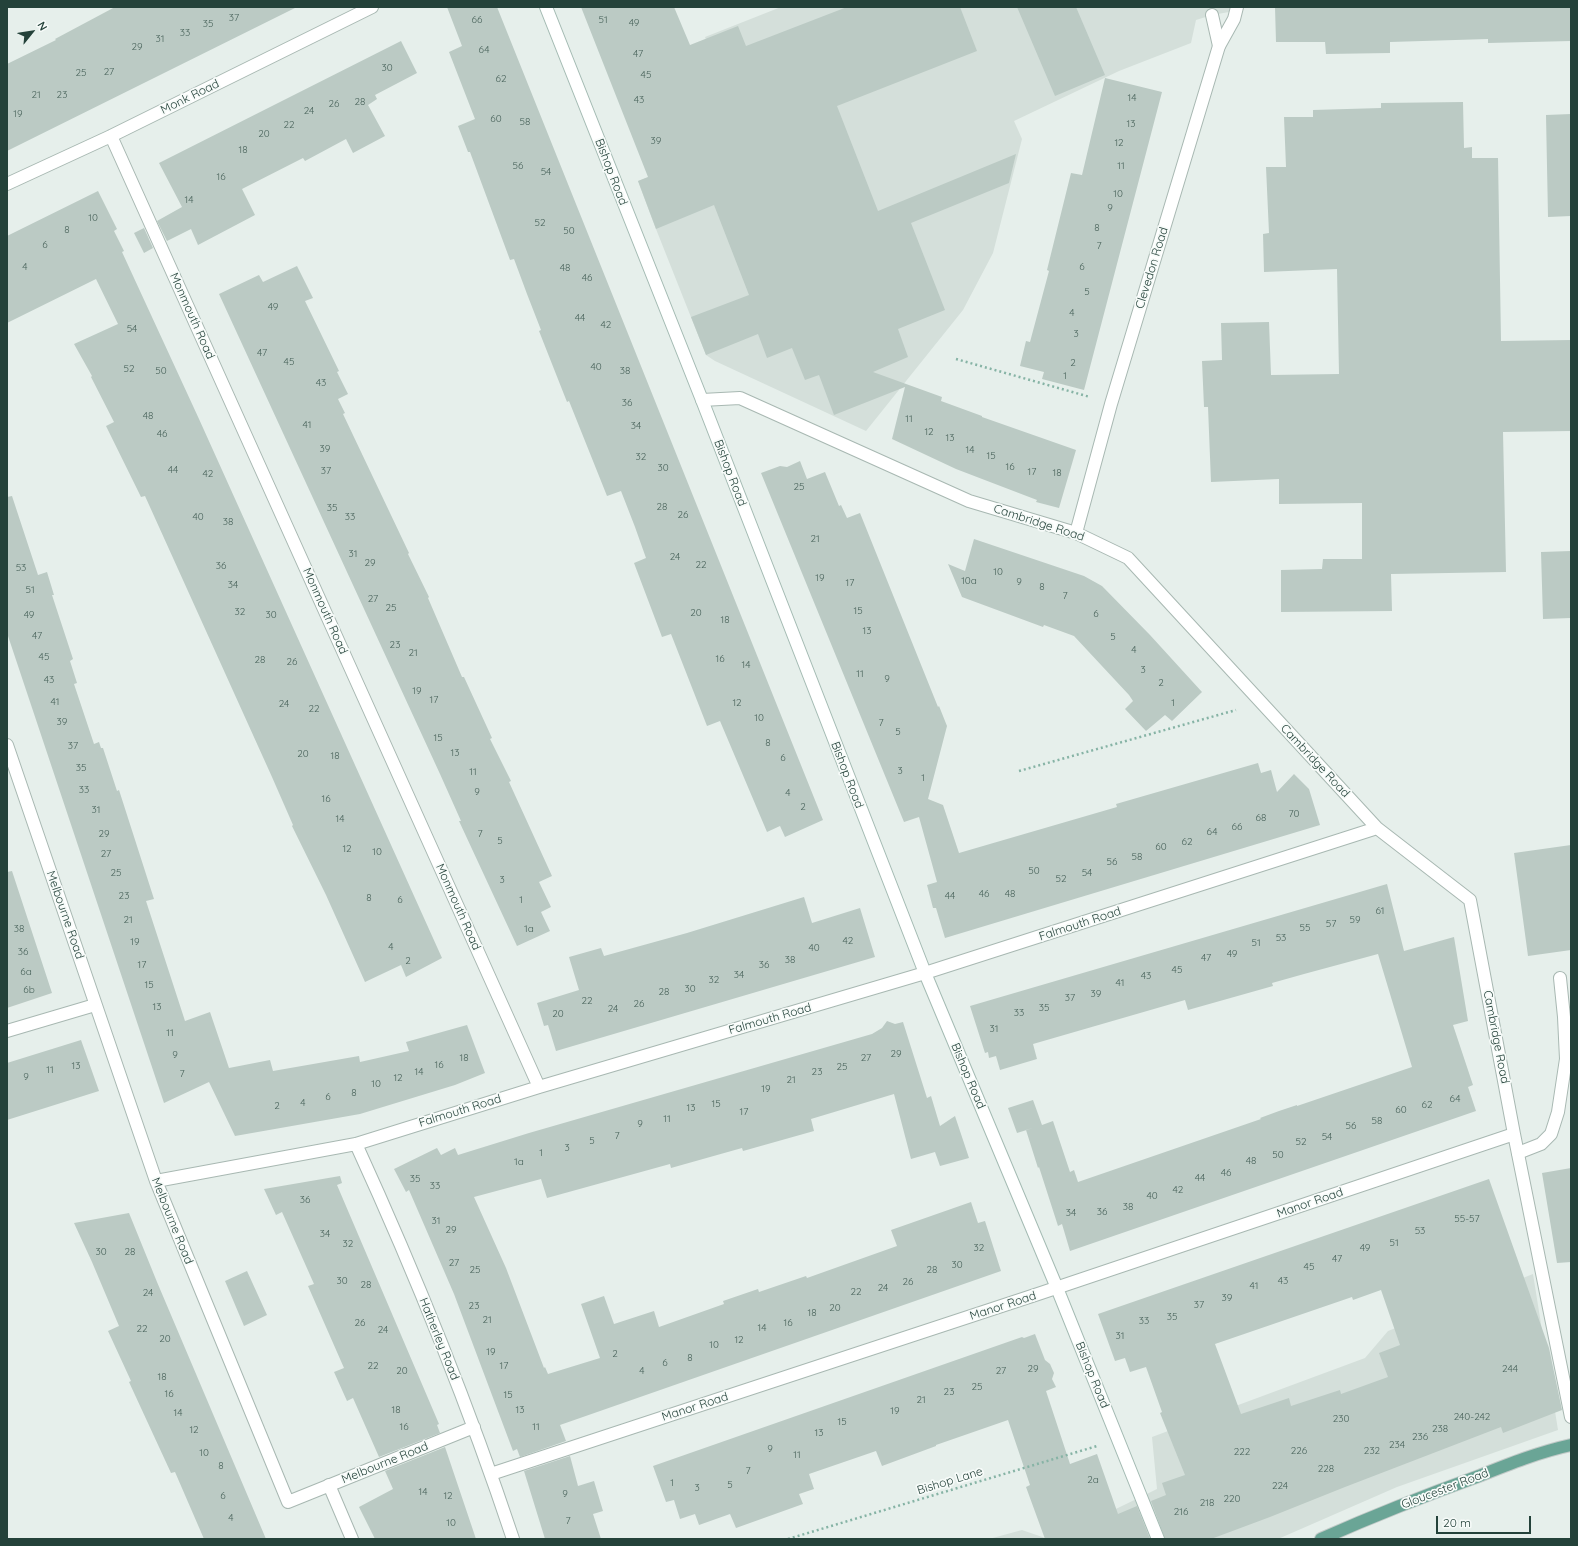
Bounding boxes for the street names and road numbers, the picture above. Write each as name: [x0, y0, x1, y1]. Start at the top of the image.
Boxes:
street label: Monk Road: [158, 77, 222, 117]
street label: Bishop Road: [592, 137, 630, 207]
street label: Clevedon Road: [1133, 225, 1171, 311]
street label: Monmouth Road: [166, 271, 218, 361]
street label: Bishop Road: [711, 438, 749, 508]
street label: Cambridge Road: [992, 501, 1086, 545]
street label: Monmouth Road: [299, 566, 351, 656]
street label: Cambridge Road: [1277, 721, 1353, 801]
street label: Bishop Road: [828, 740, 866, 810]
street label: Monmouth Road: [432, 862, 484, 952]
street label: Melbourne Road: [43, 869, 87, 961]
street label: Falmouth Road: [1037, 904, 1123, 944]
street label: Cambridge Road: [1480, 989, 1512, 1085]
street label: Falmouth Road: [727, 1000, 813, 1038]
street label: Bishop Road: [948, 1041, 988, 1111]
street label: Falmouth Road: [417, 1092, 503, 1130]
street label: Melbourne Road: [148, 1176, 196, 1266]
street label: Manor Road: [1275, 1185, 1345, 1221]
street label: Manor Road: [968, 1288, 1038, 1324]
street label: Hatherley Road: [416, 1296, 462, 1382]
street label: Bishop Road: [1072, 1340, 1112, 1410]
street label: Manor Road: [660, 1389, 730, 1425]
street label: Melbourne Road: [340, 1439, 430, 1487]
street label: Bishop Lane: [915, 1464, 985, 1498]
street label: Gloucester Road: [1399, 1466, 1491, 1512]

